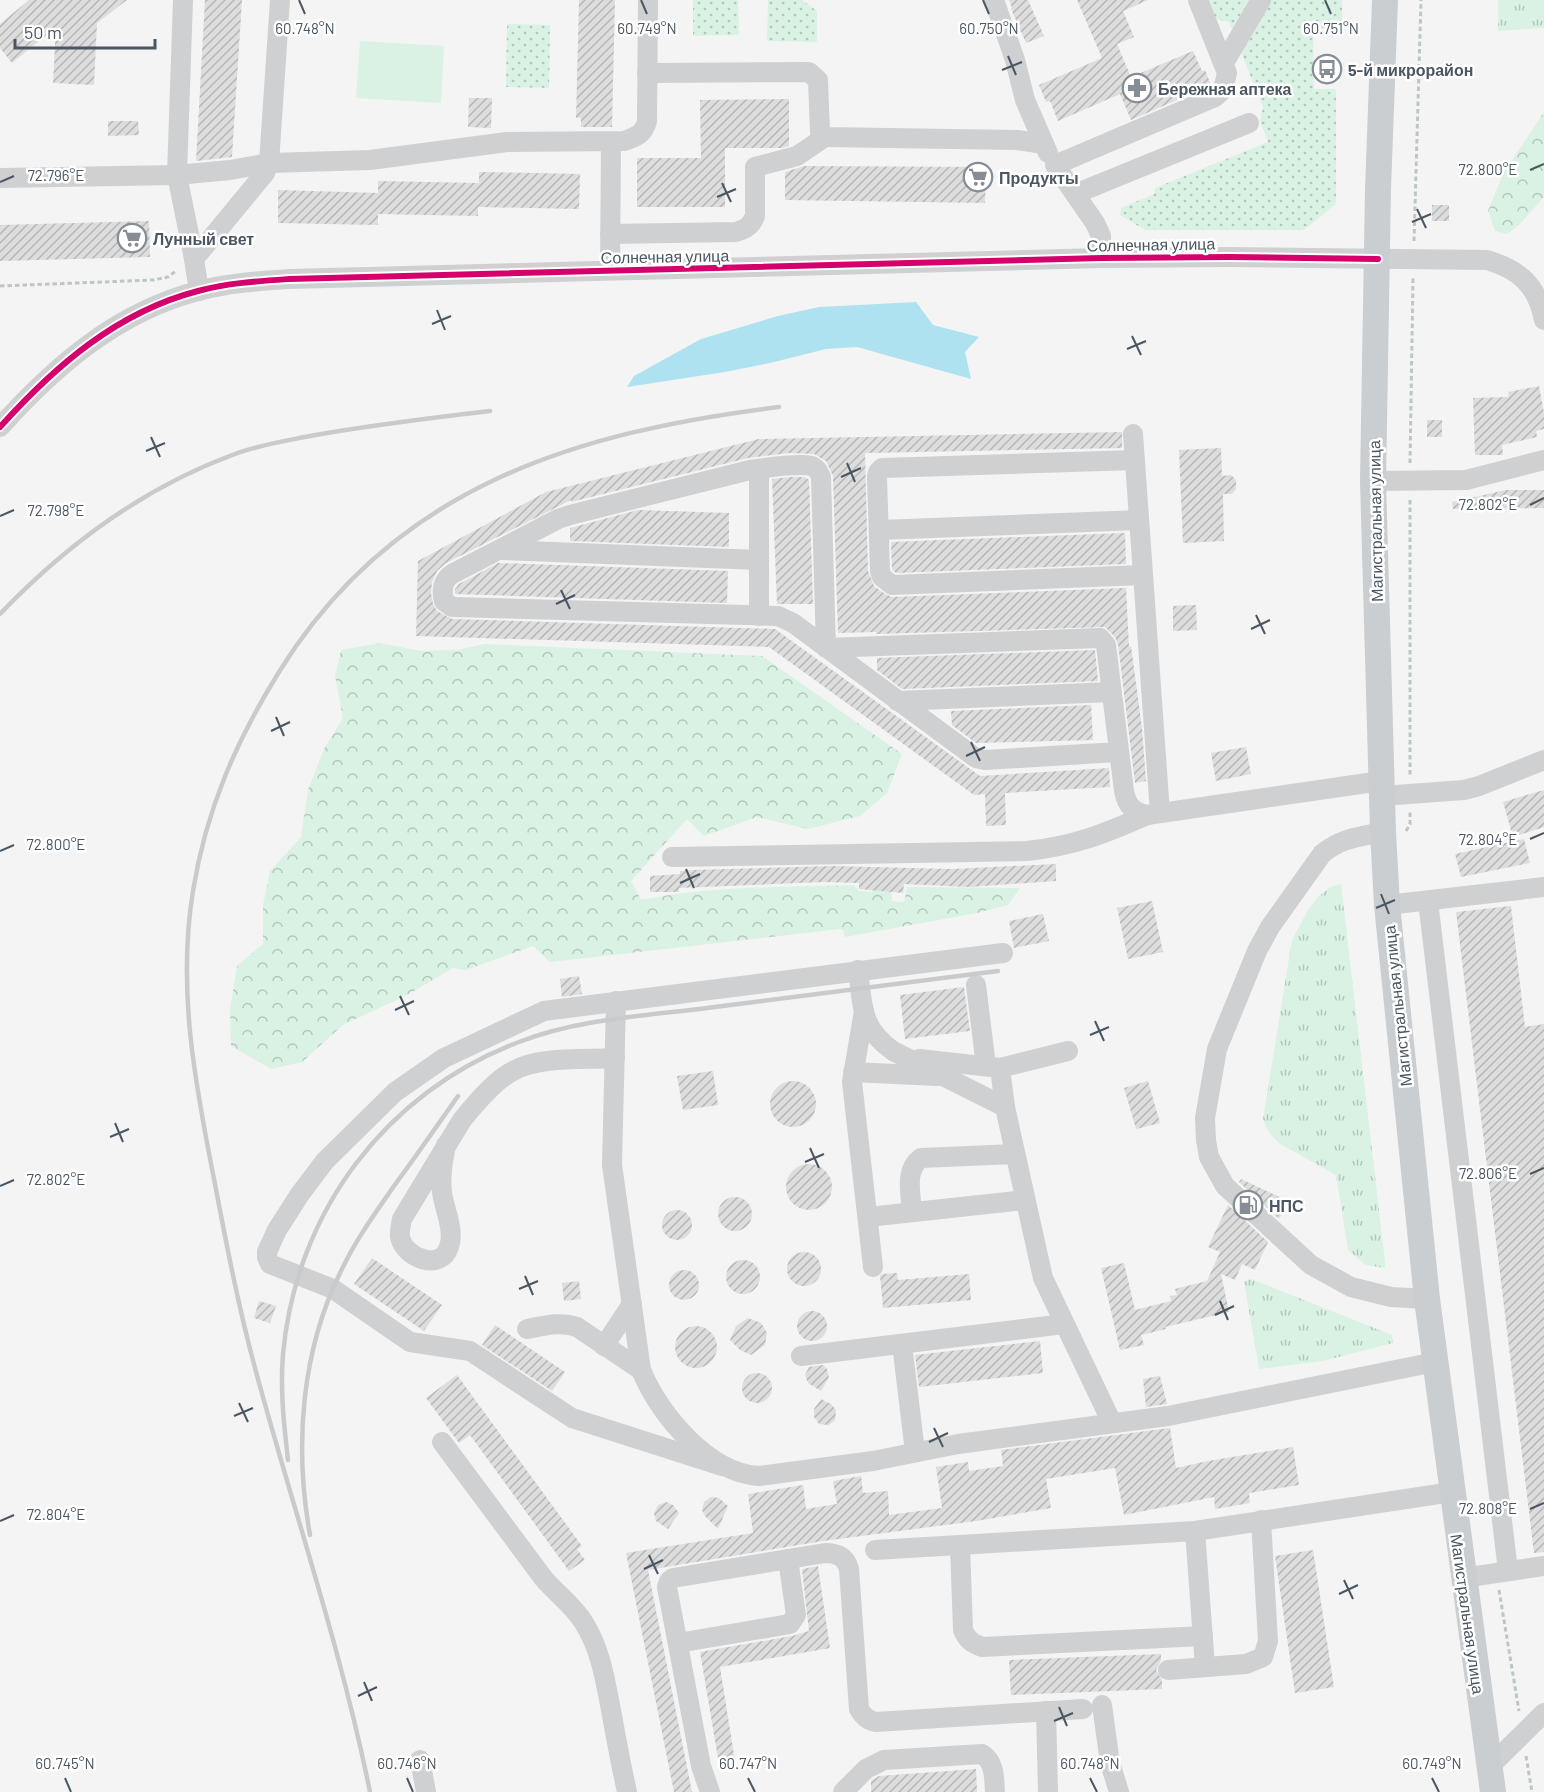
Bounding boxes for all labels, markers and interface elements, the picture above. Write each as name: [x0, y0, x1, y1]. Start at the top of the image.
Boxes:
scale bar: [15, 12, 154, 50]
text: 60.748°N: [275, 19, 335, 37]
text: 60.749°N: [617, 19, 677, 37]
text: 60.750°N: [959, 19, 1019, 37]
text: 60.751°N: [1303, 19, 1359, 37]
text: 50 m: [24, 21, 62, 43]
bus stop icon: 5-й микрорайон: [1311, 53, 1343, 85]
place label: 5-й микрорайон: [1348, 60, 1473, 79]
pharmacy icon: Бережная аптека: [1121, 72, 1153, 104]
place label: Бережная аптека: [1158, 79, 1292, 98]
text: 72.800°E: [1459, 160, 1517, 178]
supermarket icon: Продукты: [962, 161, 994, 193]
text: 72.796°E: [28, 166, 84, 184]
place label: Продукты: [999, 168, 1079, 187]
supermarket icon: Лунный свет: [116, 222, 148, 254]
place label: Лунный свет: [153, 229, 254, 248]
street label: Солнечная улица: [1087, 233, 1216, 255]
street label: Солнечная улица: [601, 245, 730, 267]
street label: Магистральная улица: [1364, 440, 1386, 602]
text: 72.802°E: [1459, 495, 1517, 513]
text: 72.798°E: [28, 501, 84, 519]
text: 72.804°E: [1459, 830, 1517, 848]
text: 72.800°E: [27, 835, 85, 853]
street label: Магистральная улица: [1379, 925, 1415, 1087]
text: 72.806°E: [1459, 1164, 1517, 1182]
text: 72.802°E: [27, 1170, 85, 1188]
fuel station icon: НПС: [1232, 1189, 1264, 1221]
place label: НПС: [1269, 1196, 1304, 1215]
text: 72.808°E: [1459, 1499, 1517, 1517]
text: 72.804°E: [27, 1505, 85, 1523]
street label: Магистральная улица: [1447, 1533, 1489, 1695]
text: 60.745°N: [35, 1754, 95, 1772]
text: 60.746°N: [377, 1754, 437, 1772]
text: 60.747°N: [719, 1754, 777, 1772]
text: 60.748°N: [1060, 1754, 1120, 1772]
text: 60.749°N: [1402, 1754, 1462, 1772]

